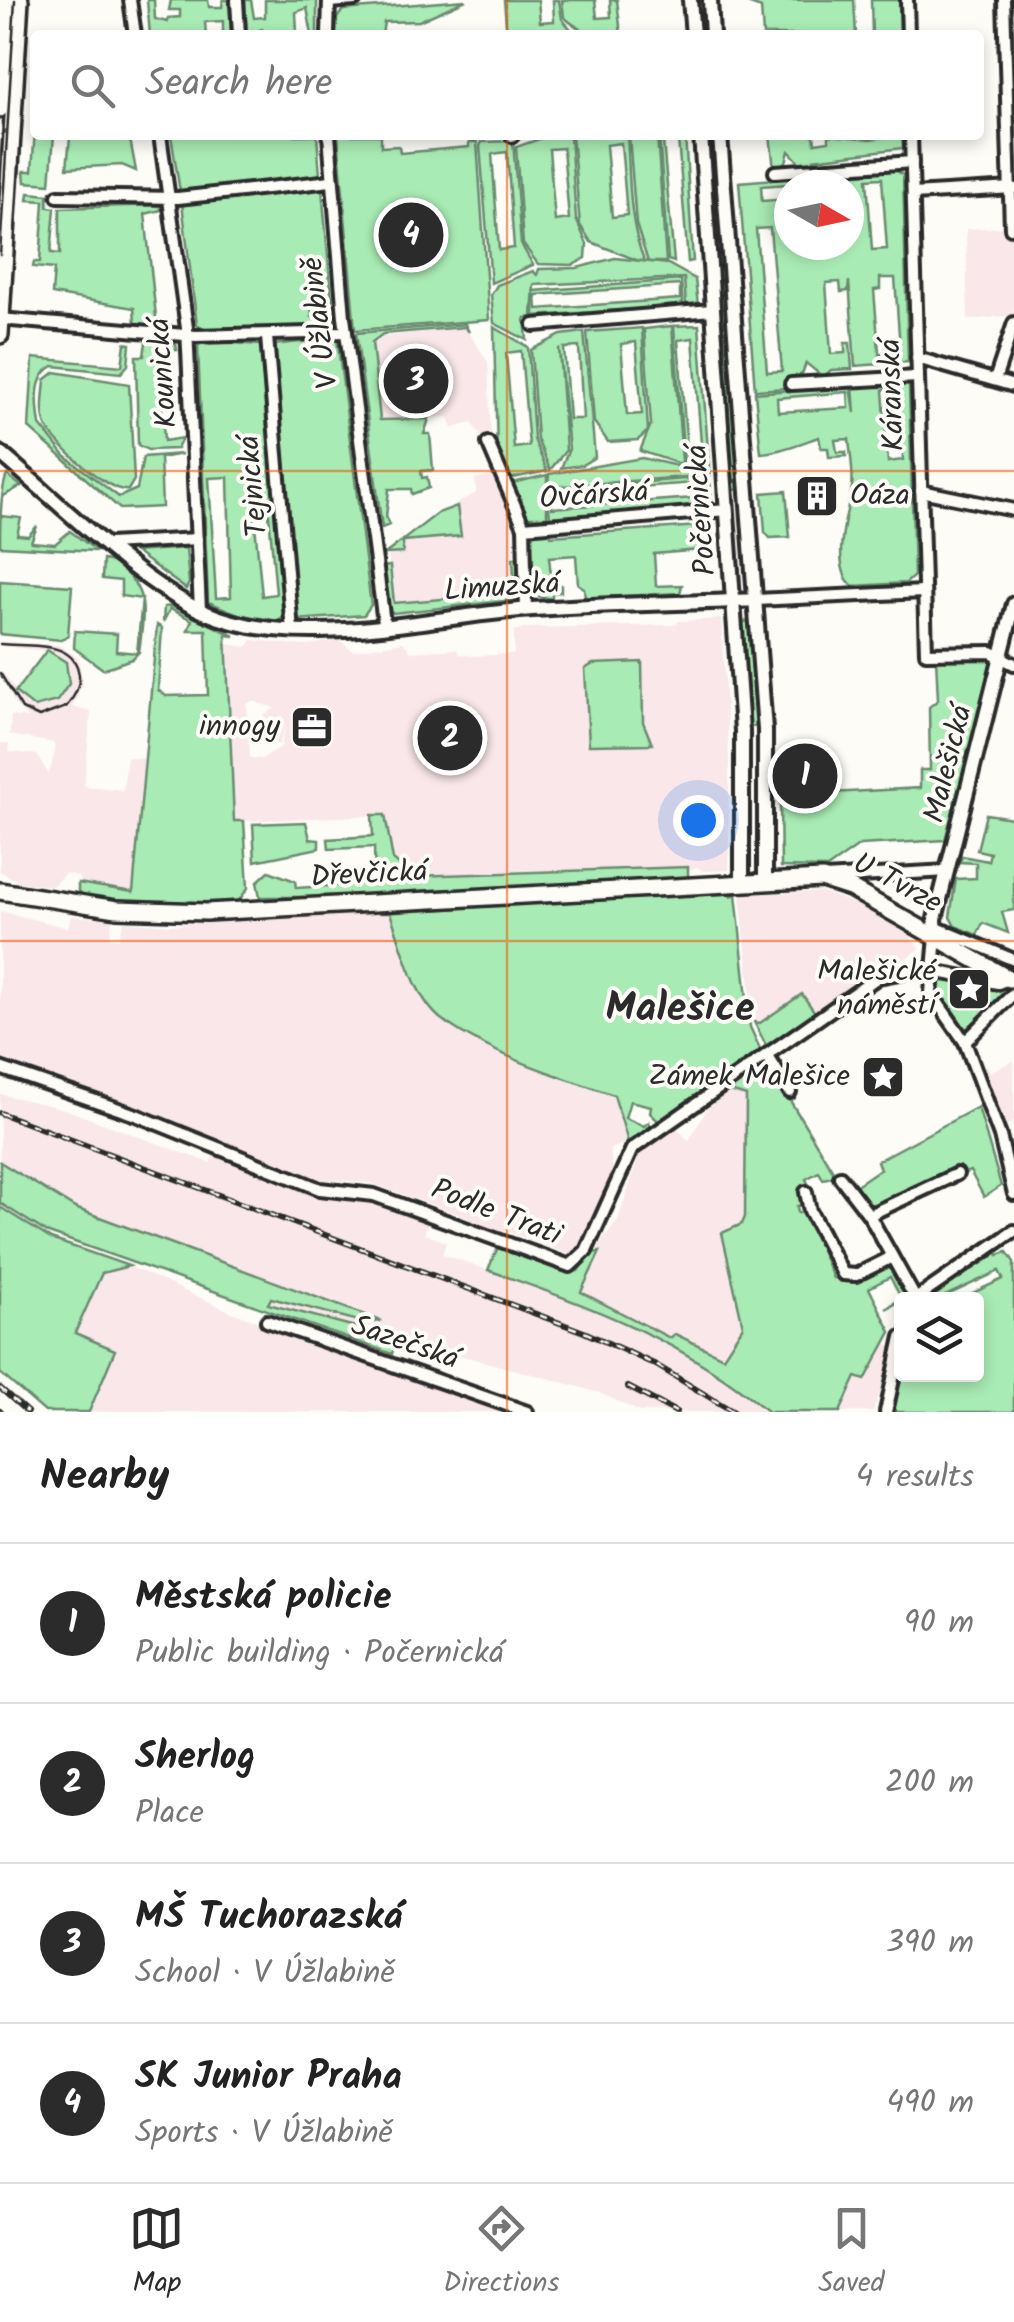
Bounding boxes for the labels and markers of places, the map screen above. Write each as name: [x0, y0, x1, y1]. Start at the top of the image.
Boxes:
pin: 4: [378, 198, 444, 272]
pin: 3: [384, 344, 448, 418]
place label: Oáza: [850, 472, 910, 520]
building icon: Oáza: [794, 473, 840, 519]
pin: 2: [418, 700, 482, 776]
place label: innogy: [199, 703, 281, 751]
office icon: innogy: [289, 704, 335, 750]
pin: 1: [772, 738, 838, 814]
place label: Malešické náměstí: [817, 948, 941, 1030]
place icon: Malešické náměstí: [946, 966, 992, 1012]
place label: Zámek Malešice: [648, 1053, 850, 1101]
place icon: Zámek Malešice: [860, 1054, 906, 1100]

